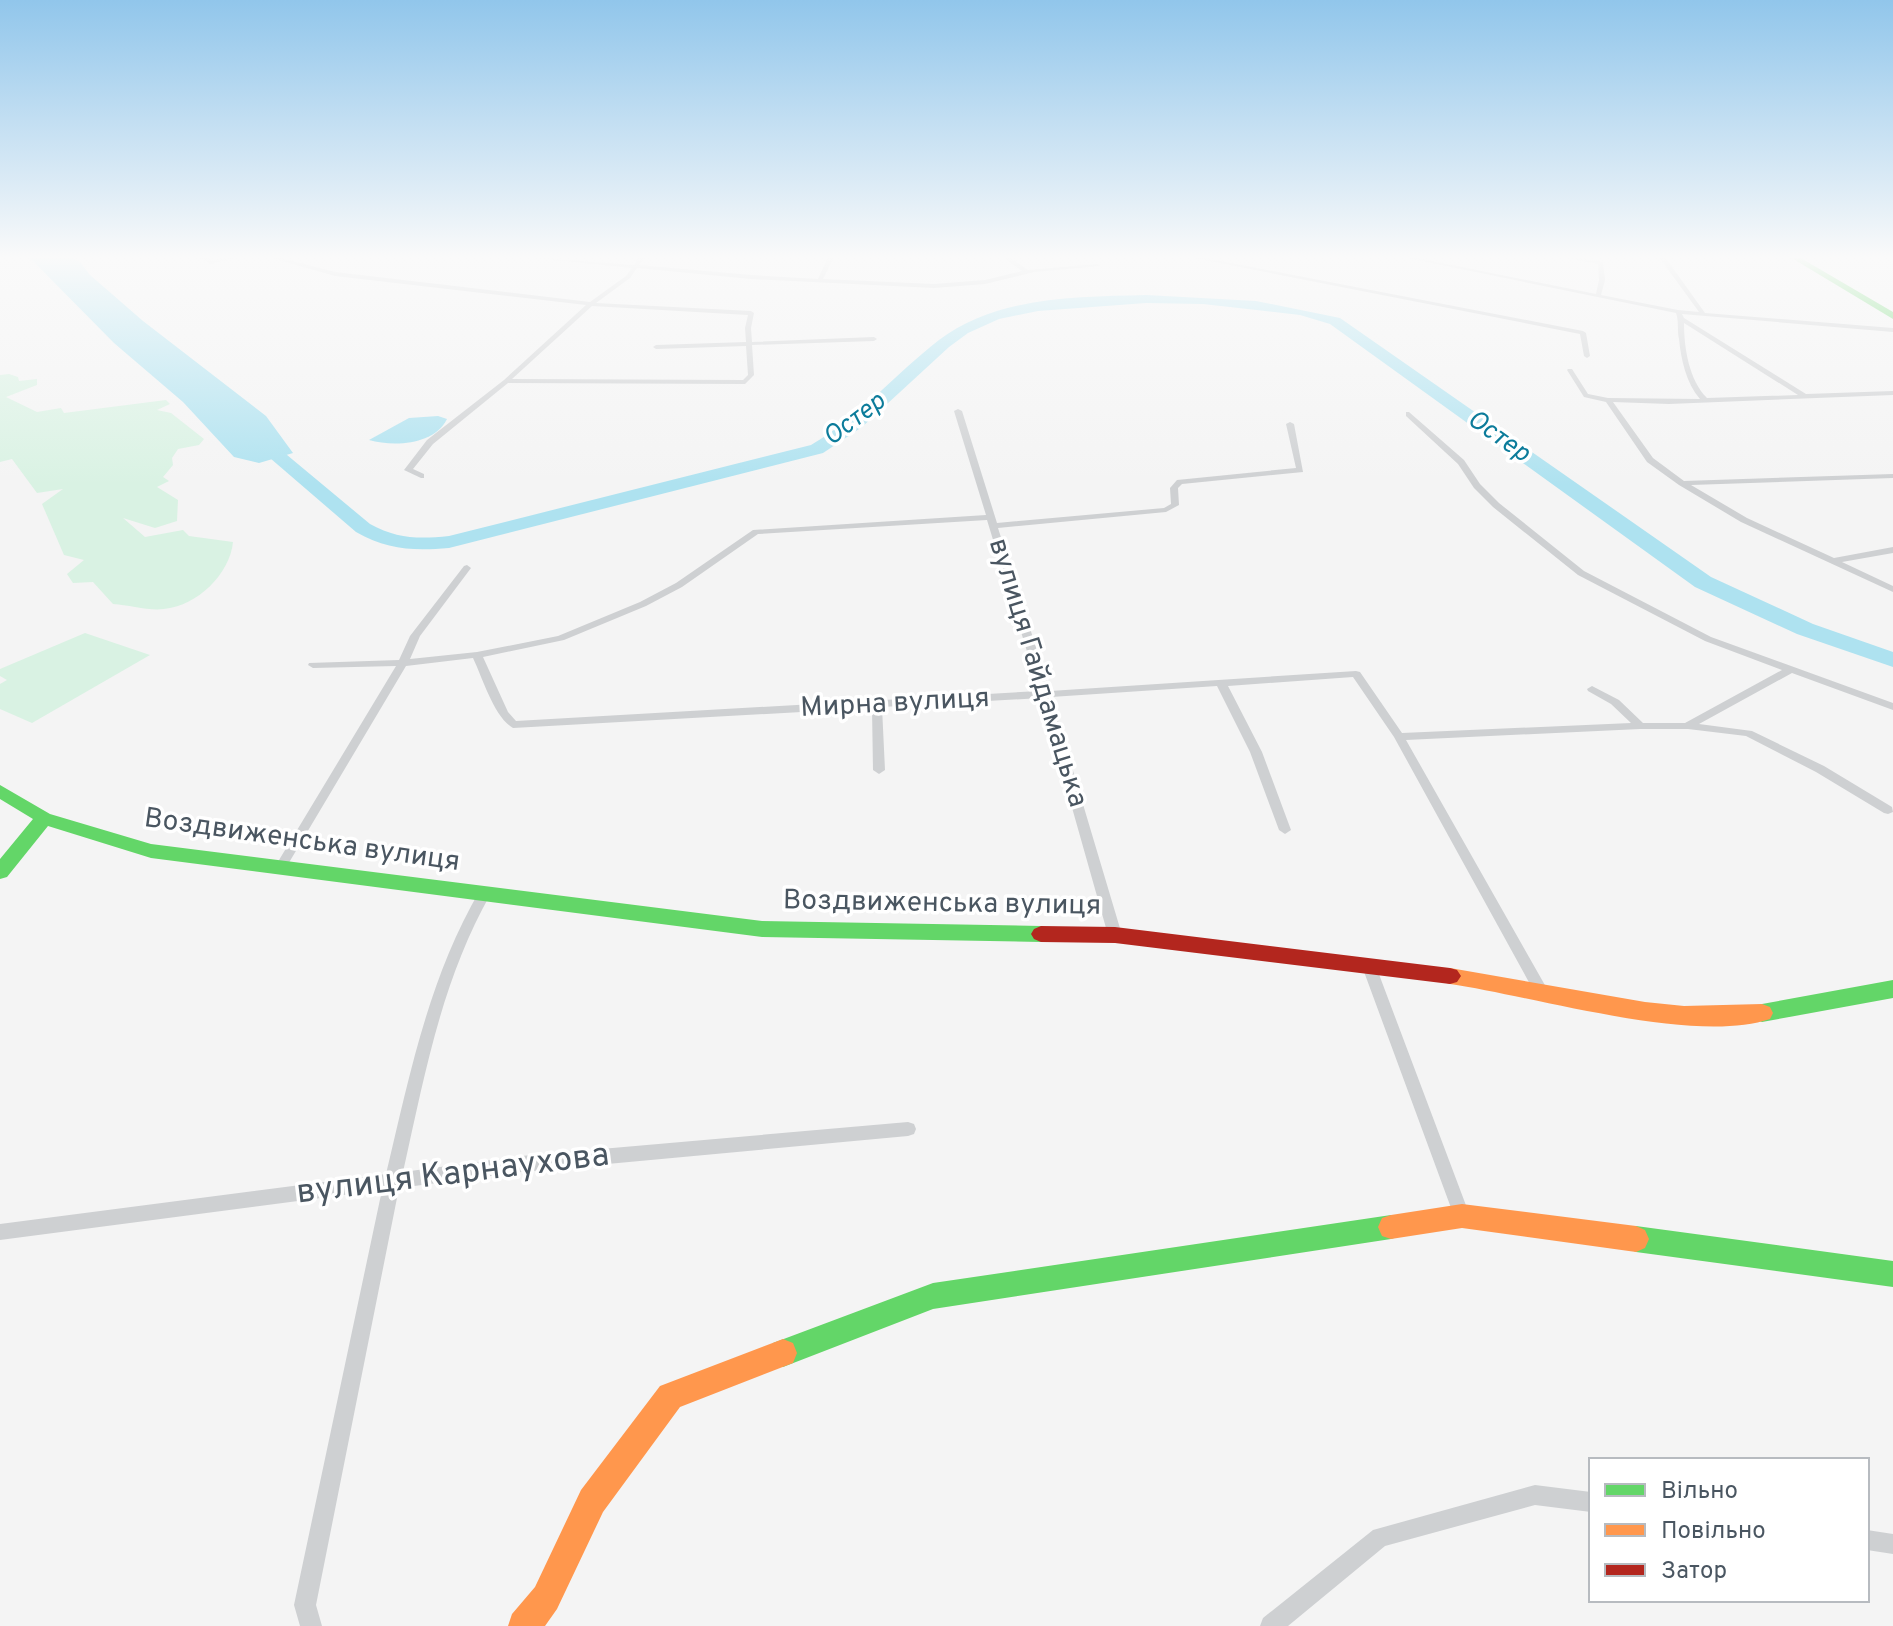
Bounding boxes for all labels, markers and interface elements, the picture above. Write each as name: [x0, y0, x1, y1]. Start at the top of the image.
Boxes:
water label: Остер: [817, 385, 893, 454]
water label: Остер: [1460, 404, 1537, 471]
street label: вулиця Гайдамацька: [979, 534, 1095, 812]
street label: Мирна вулиця: [799, 681, 991, 727]
street label: Воздвиженська вулиця: [142, 801, 462, 881]
street label: Воздвиженська вулиця: [782, 883, 1102, 925]
street label: вулиця Карнаухова: [294, 1134, 612, 1216]
legend: [1589, 1458, 1869, 1602]
text: Вільно: [1661, 1477, 1738, 1507]
text: Повільно: [1661, 1517, 1766, 1547]
text: Затор: [1661, 1557, 1727, 1587]

